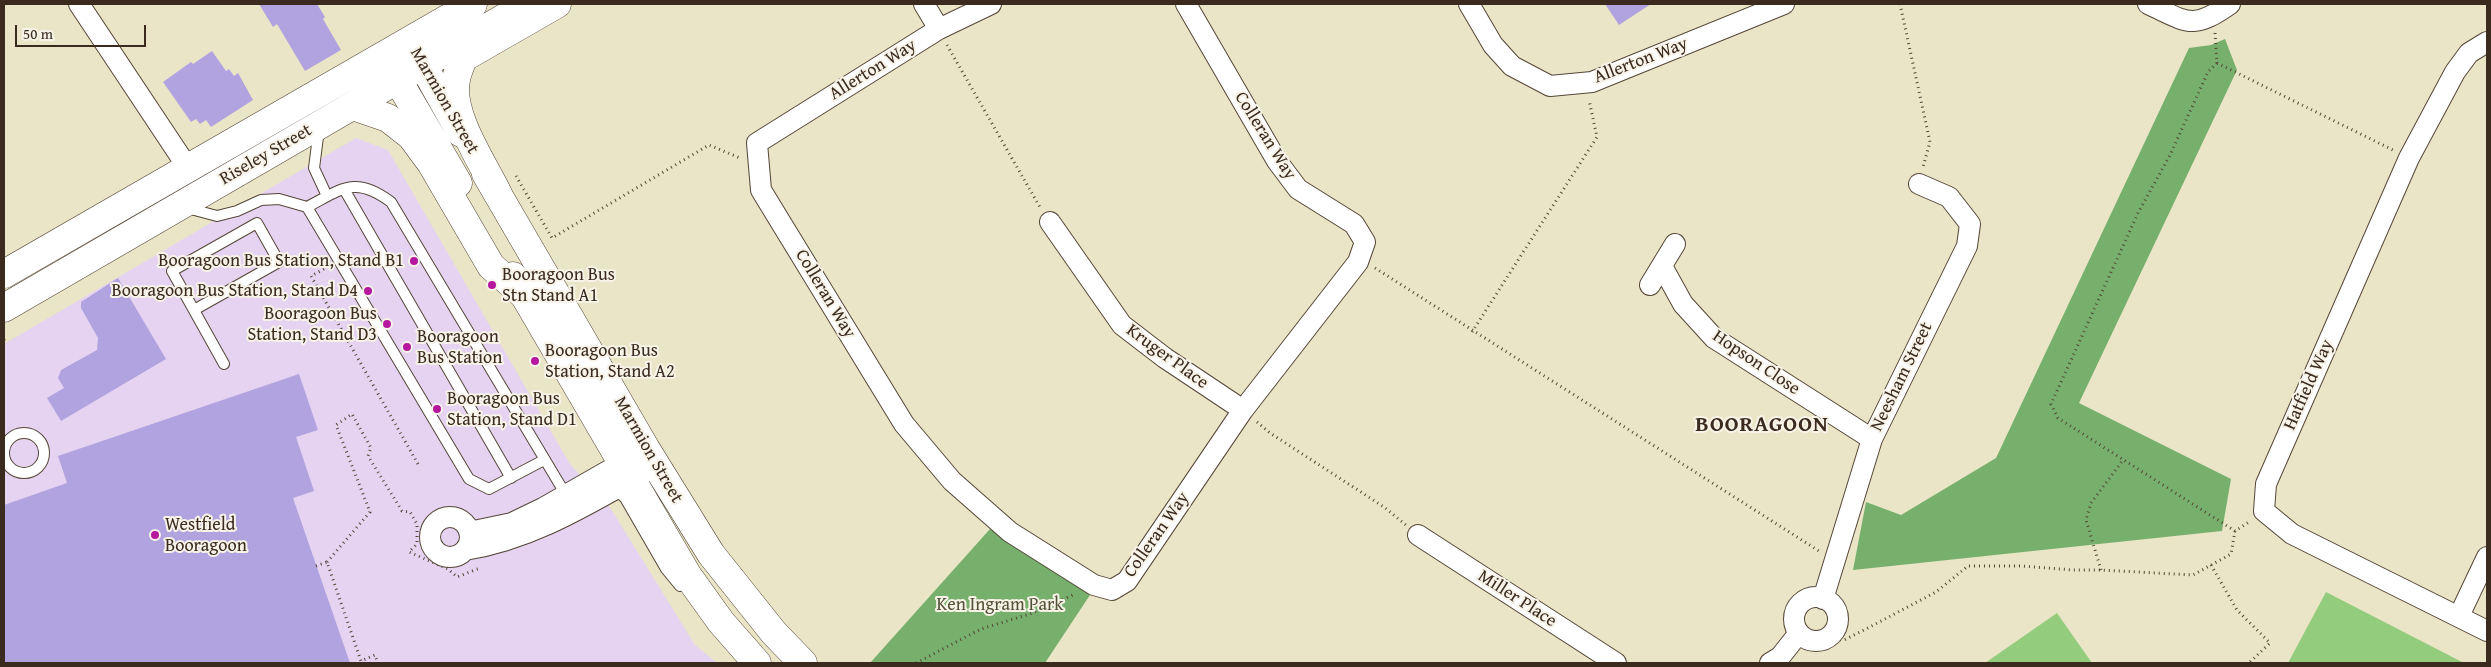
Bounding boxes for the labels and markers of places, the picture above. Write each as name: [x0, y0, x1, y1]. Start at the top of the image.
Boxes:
place label: Booragoon Bus Station, Stand B1: [158, 250, 404, 272]
marker: Booragoon Bus Station, Stand B1: [408, 255, 420, 267]
place label: Booragoon Bus Stn Stand A1: [502, 264, 615, 306]
marker: Booragoon Bus Stn Stand A1: [486, 279, 498, 291]
place label: Booragoon Bus Station, Stand D4: [112, 280, 358, 302]
marker: Booragoon Bus Station, Stand D4: [362, 285, 374, 297]
place label: Booragoon Bus Station, Stand D3: [247, 303, 377, 346]
marker: Booragoon Bus Station, Stand D3: [381, 318, 393, 330]
place label: Booragoon Bus Station: [417, 326, 502, 368]
place label: Booragoon Bus Station, Stand A2: [545, 340, 675, 382]
marker: Booragoon Bus Station: [401, 341, 413, 353]
marker: Booragoon Bus Station, Stand A2: [529, 355, 541, 367]
place label: Booragoon Bus Station, Stand D1: [447, 388, 577, 430]
marker: Booragoon Bus Station, Stand D1: [431, 403, 443, 415]
place label: Westfield Booragoon: [165, 514, 247, 556]
marker: Westfield Booragoon: [149, 529, 161, 541]

